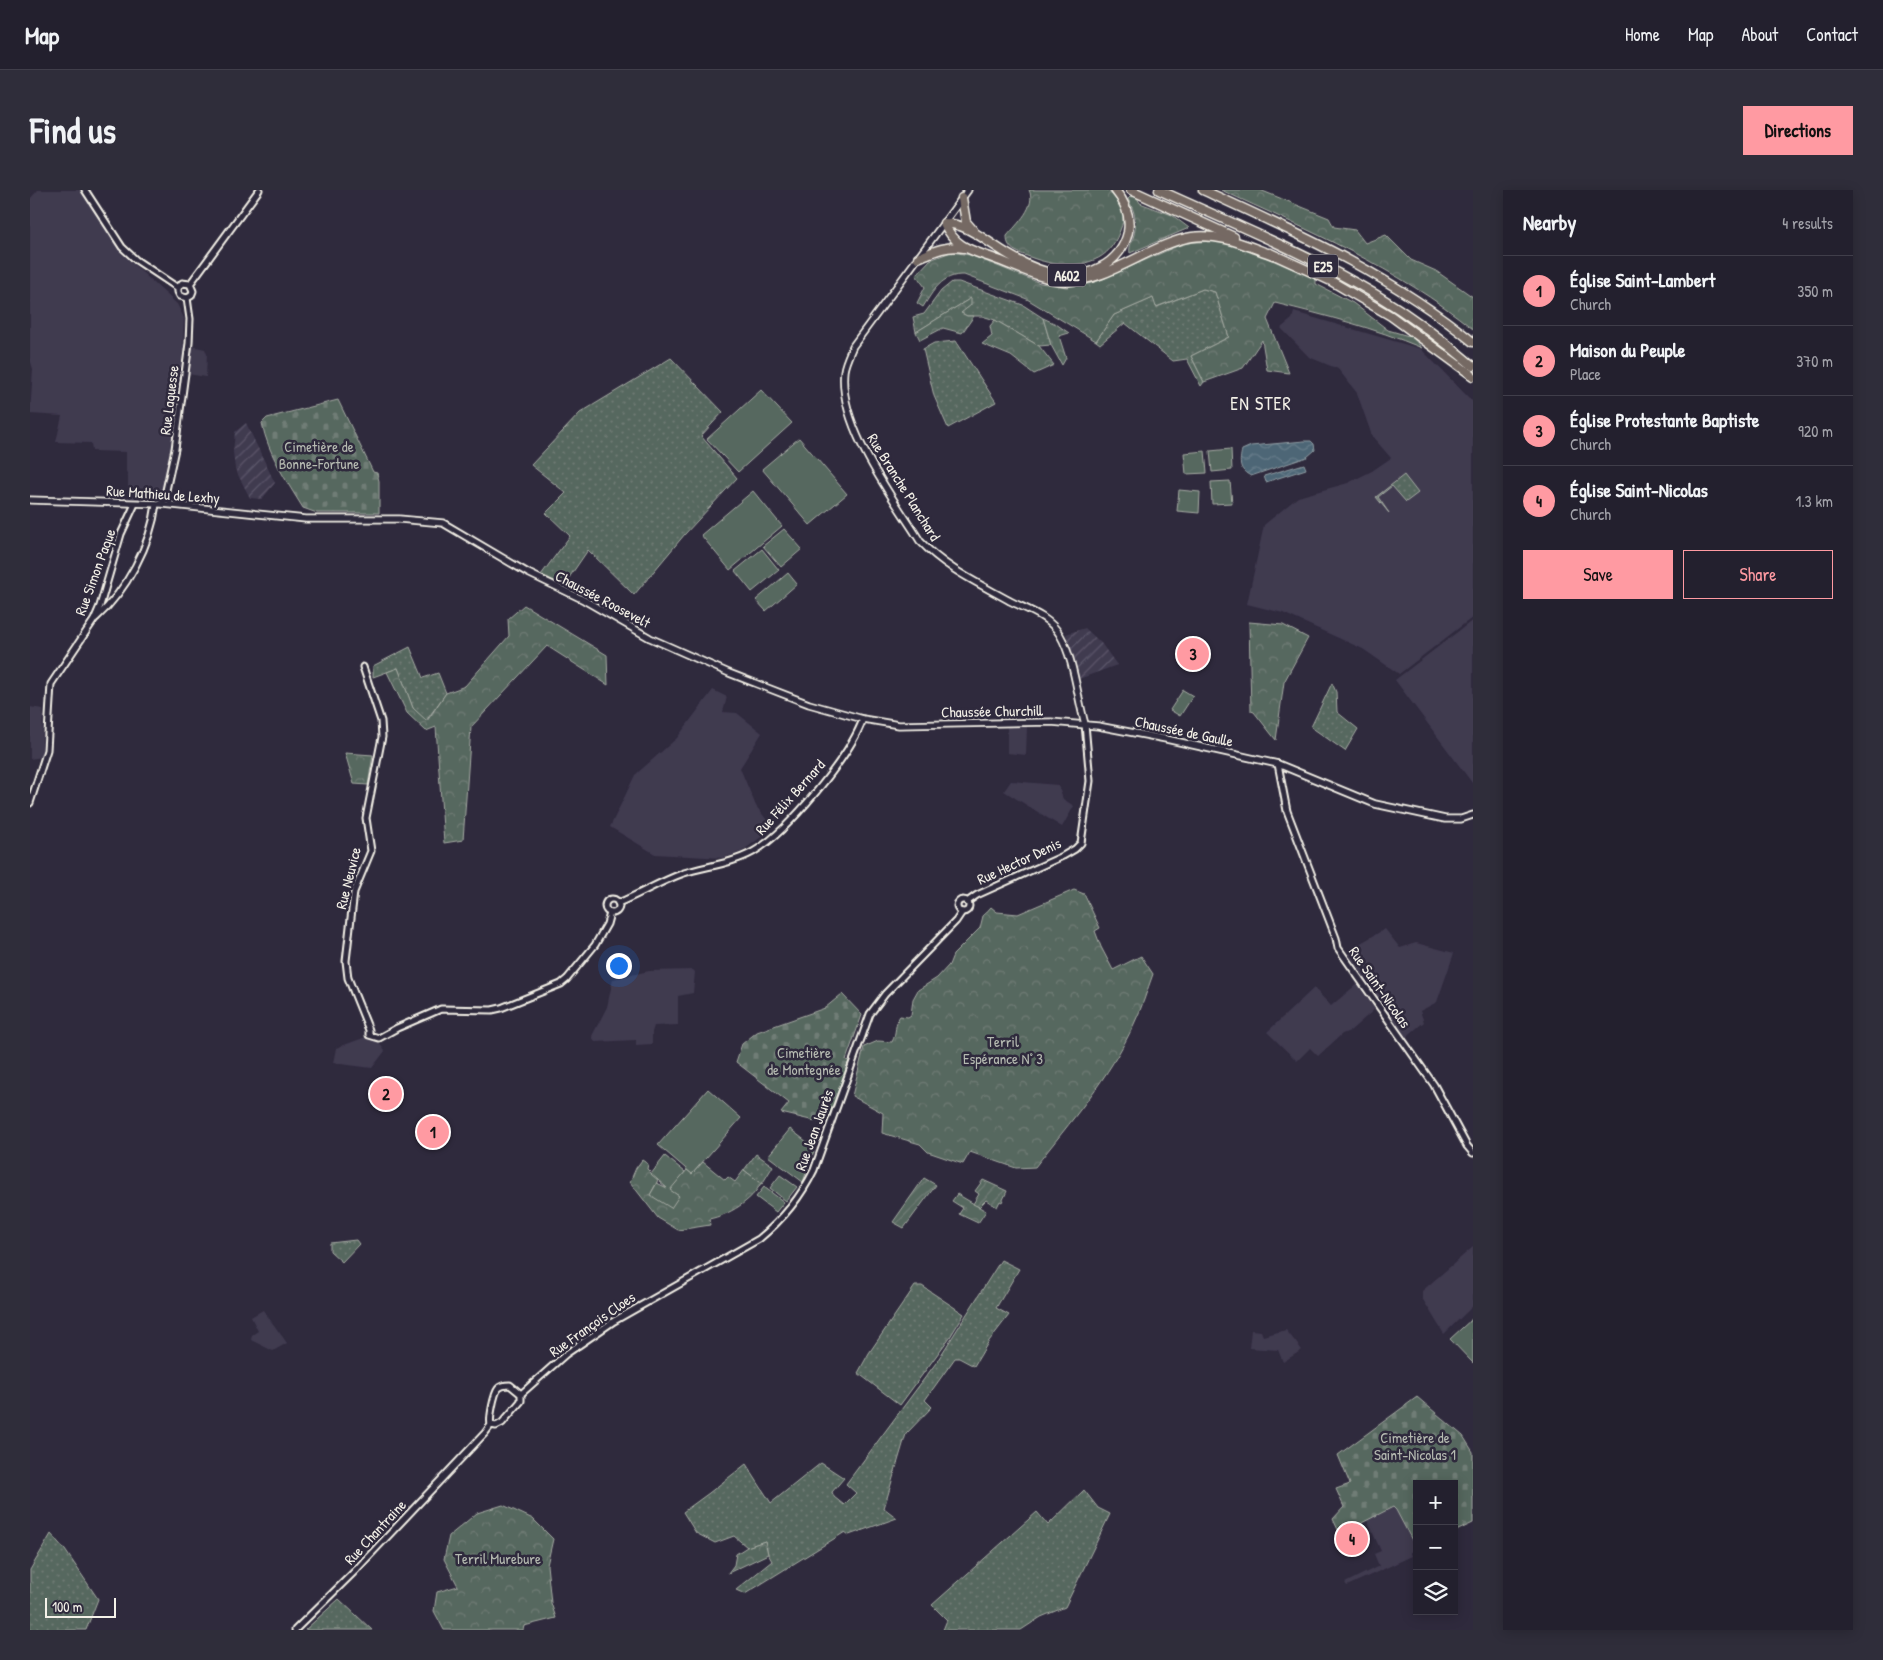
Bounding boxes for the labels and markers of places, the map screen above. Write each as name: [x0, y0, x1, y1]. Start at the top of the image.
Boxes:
pin: 3: [1177, 635, 1209, 673]
pin: 2: [370, 1075, 402, 1113]
pin: 1: [417, 1113, 449, 1151]
pin: 4: [1336, 1520, 1368, 1558]

